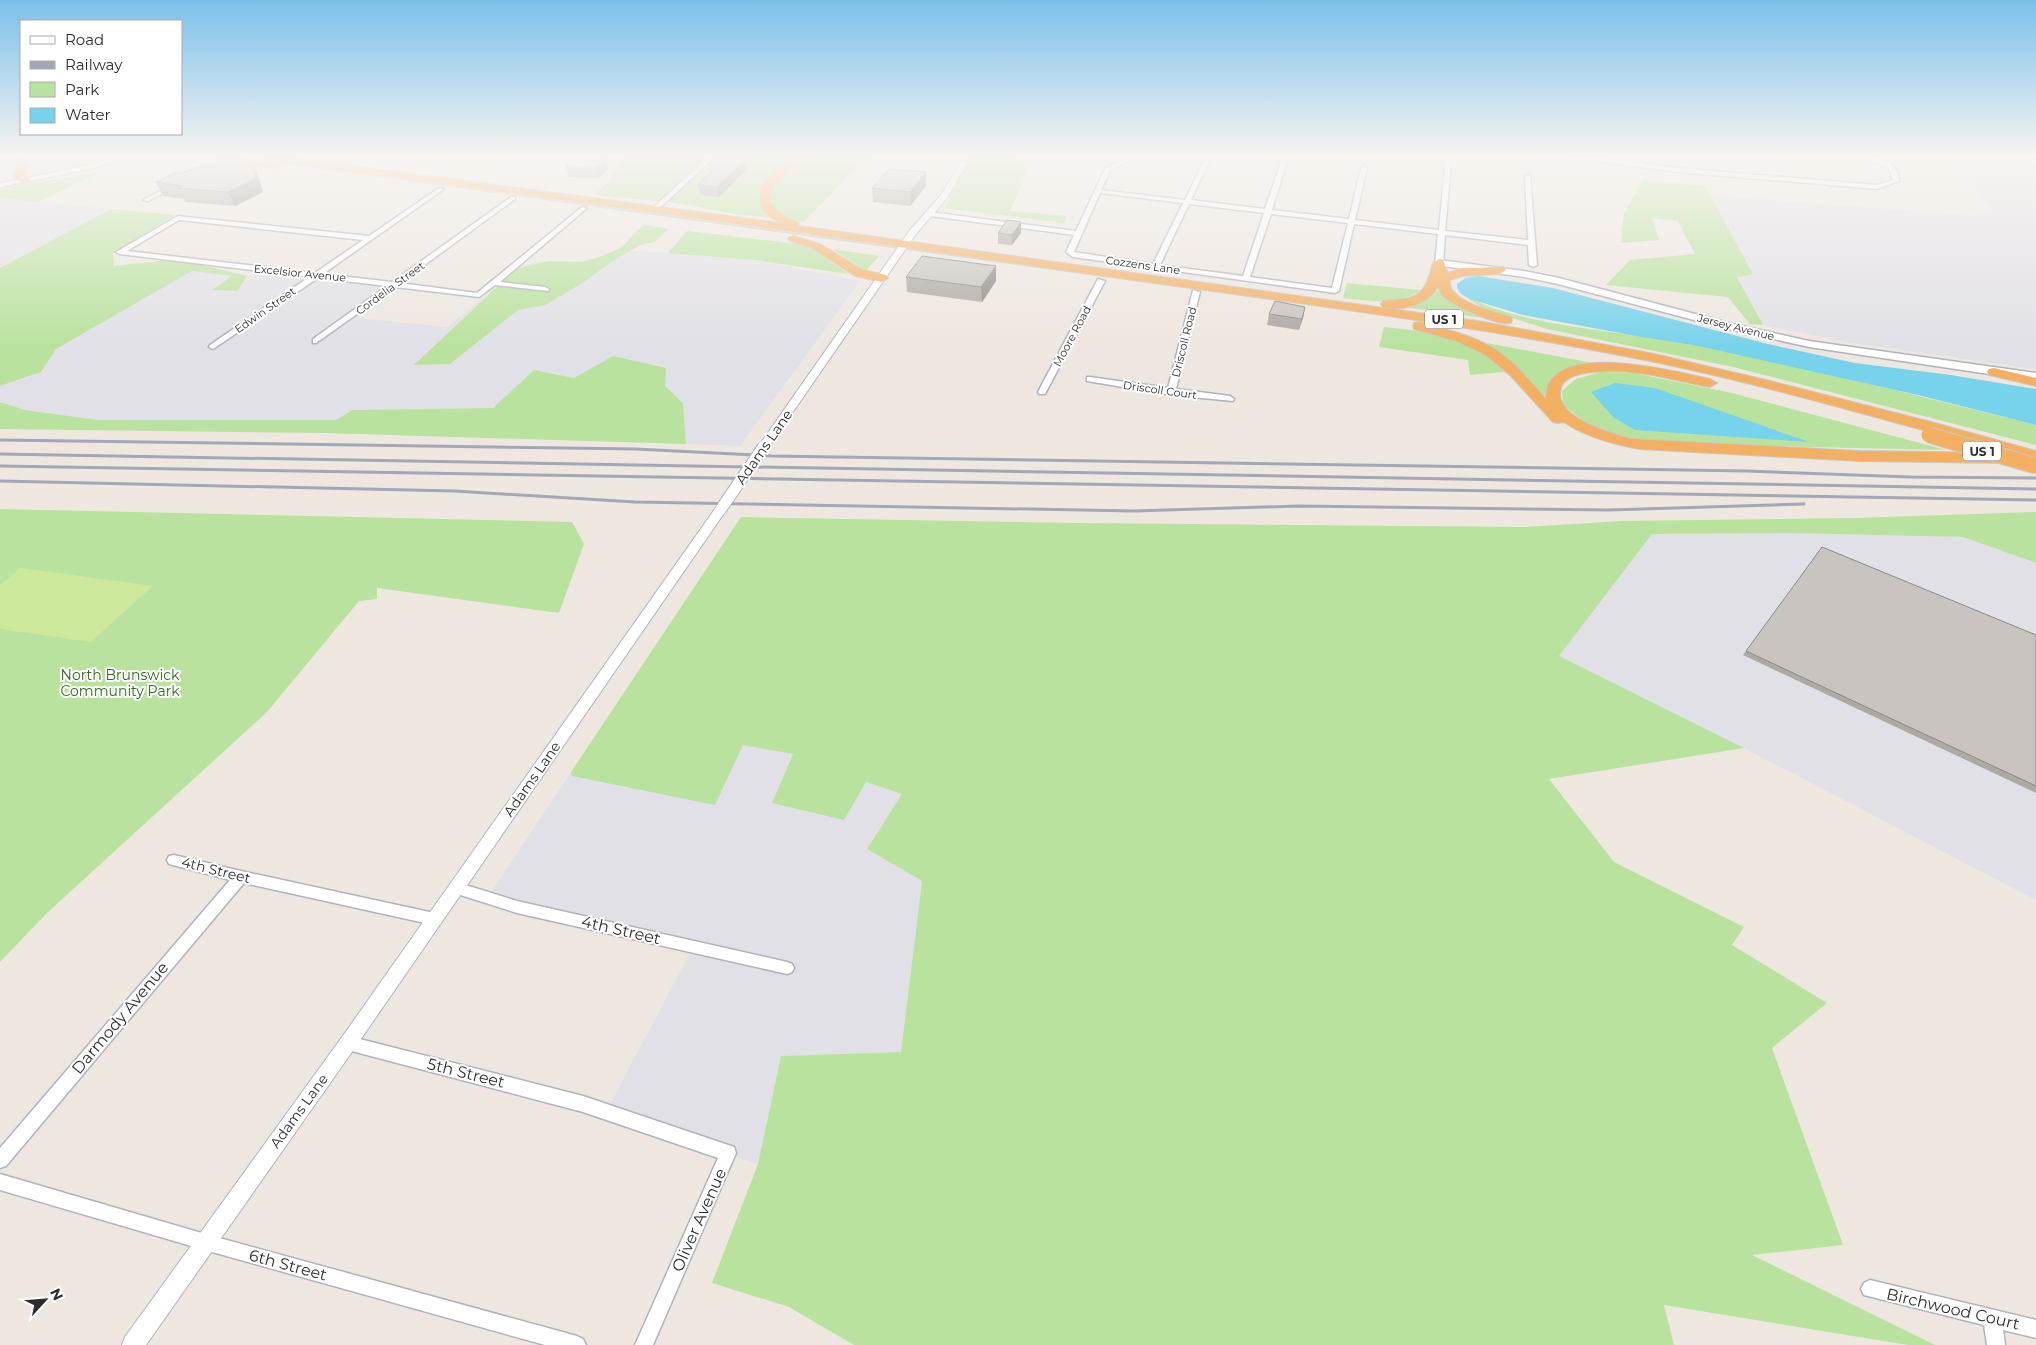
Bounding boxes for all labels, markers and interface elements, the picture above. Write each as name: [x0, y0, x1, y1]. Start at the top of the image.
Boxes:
legend: [20, 20, 182, 135]
text: Road: [65, 30, 104, 49]
text: Railway: [65, 55, 123, 74]
text: Park: [65, 80, 99, 99]
text: Water: [65, 105, 111, 124]
street label: Cozzens Lane: [1105, 253, 1181, 277]
street label: Cordelia Street: [353, 258, 427, 318]
street label: Excelsior Avenue: [253, 261, 347, 285]
street label: Edwin Street: [232, 284, 299, 336]
street label: Moore Road: [1050, 303, 1094, 369]
street label: Driscoll Road: [1168, 305, 1200, 379]
road number: US 1: [1425, 310, 1463, 328]
street label: Jersey Avenue: [1695, 310, 1776, 343]
street label: Driscoll Court: [1122, 378, 1198, 402]
street label: Adams Lane: [732, 406, 796, 488]
road number: US 1: [1963, 442, 2001, 461]
park label: North Brunswick Community Park: [60, 666, 180, 700]
street label: Adams Lane: [500, 738, 564, 820]
street label: 4th Street: [180, 853, 253, 887]
street label: 4th Street: [580, 912, 663, 948]
street label: Darmody Avenue: [68, 958, 172, 1078]
street label: 5th Street: [425, 1054, 507, 1092]
street label: Adams Lane: [266, 1070, 332, 1152]
street label: Oliver Avenue: [668, 1165, 730, 1275]
street label: 6th Street: [247, 1246, 329, 1285]
north arrow: [20, 1275, 70, 1325]
street label: Birchwood Court: [1885, 1284, 2022, 1334]
text: N: [46, 1285, 67, 1303]

